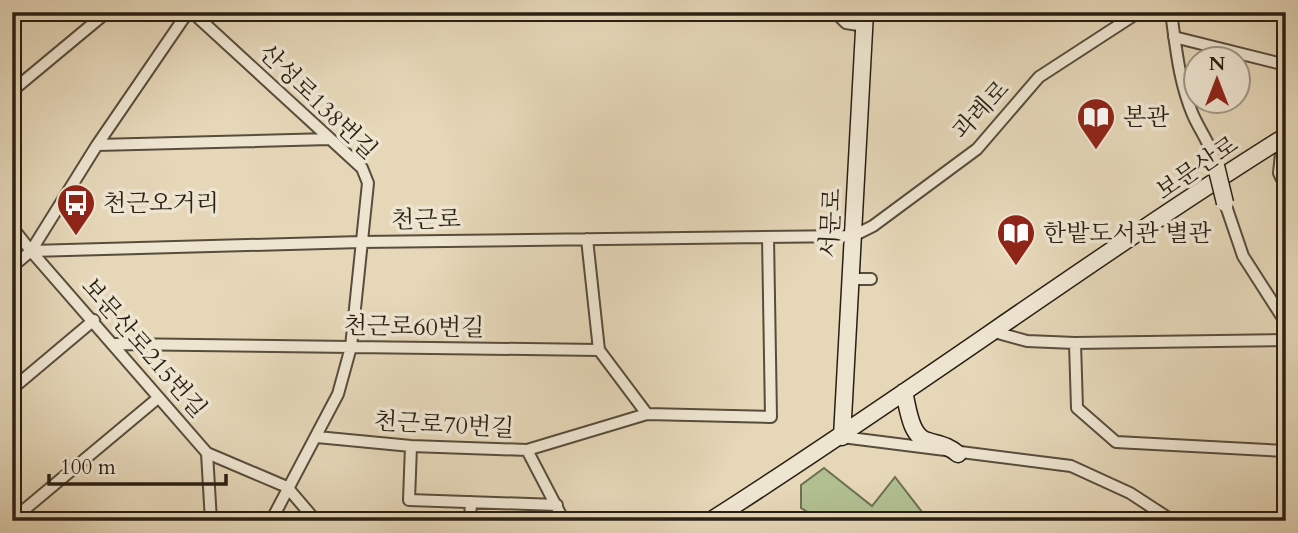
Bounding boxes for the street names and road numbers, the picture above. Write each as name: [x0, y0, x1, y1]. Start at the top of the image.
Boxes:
street label: 산성로138번길: [252, 37, 384, 167]
street label: 과례로: [945, 73, 1017, 147]
street label: 보문산로: [1149, 128, 1245, 208]
street label: 서문로: [813, 187, 849, 259]
street label: 천근로: [391, 203, 461, 237]
street label: 보문산로215번길: [74, 271, 214, 425]
street label: 천근로60번길: [343, 309, 485, 345]
street label: 천근로70번길: [373, 405, 515, 445]

